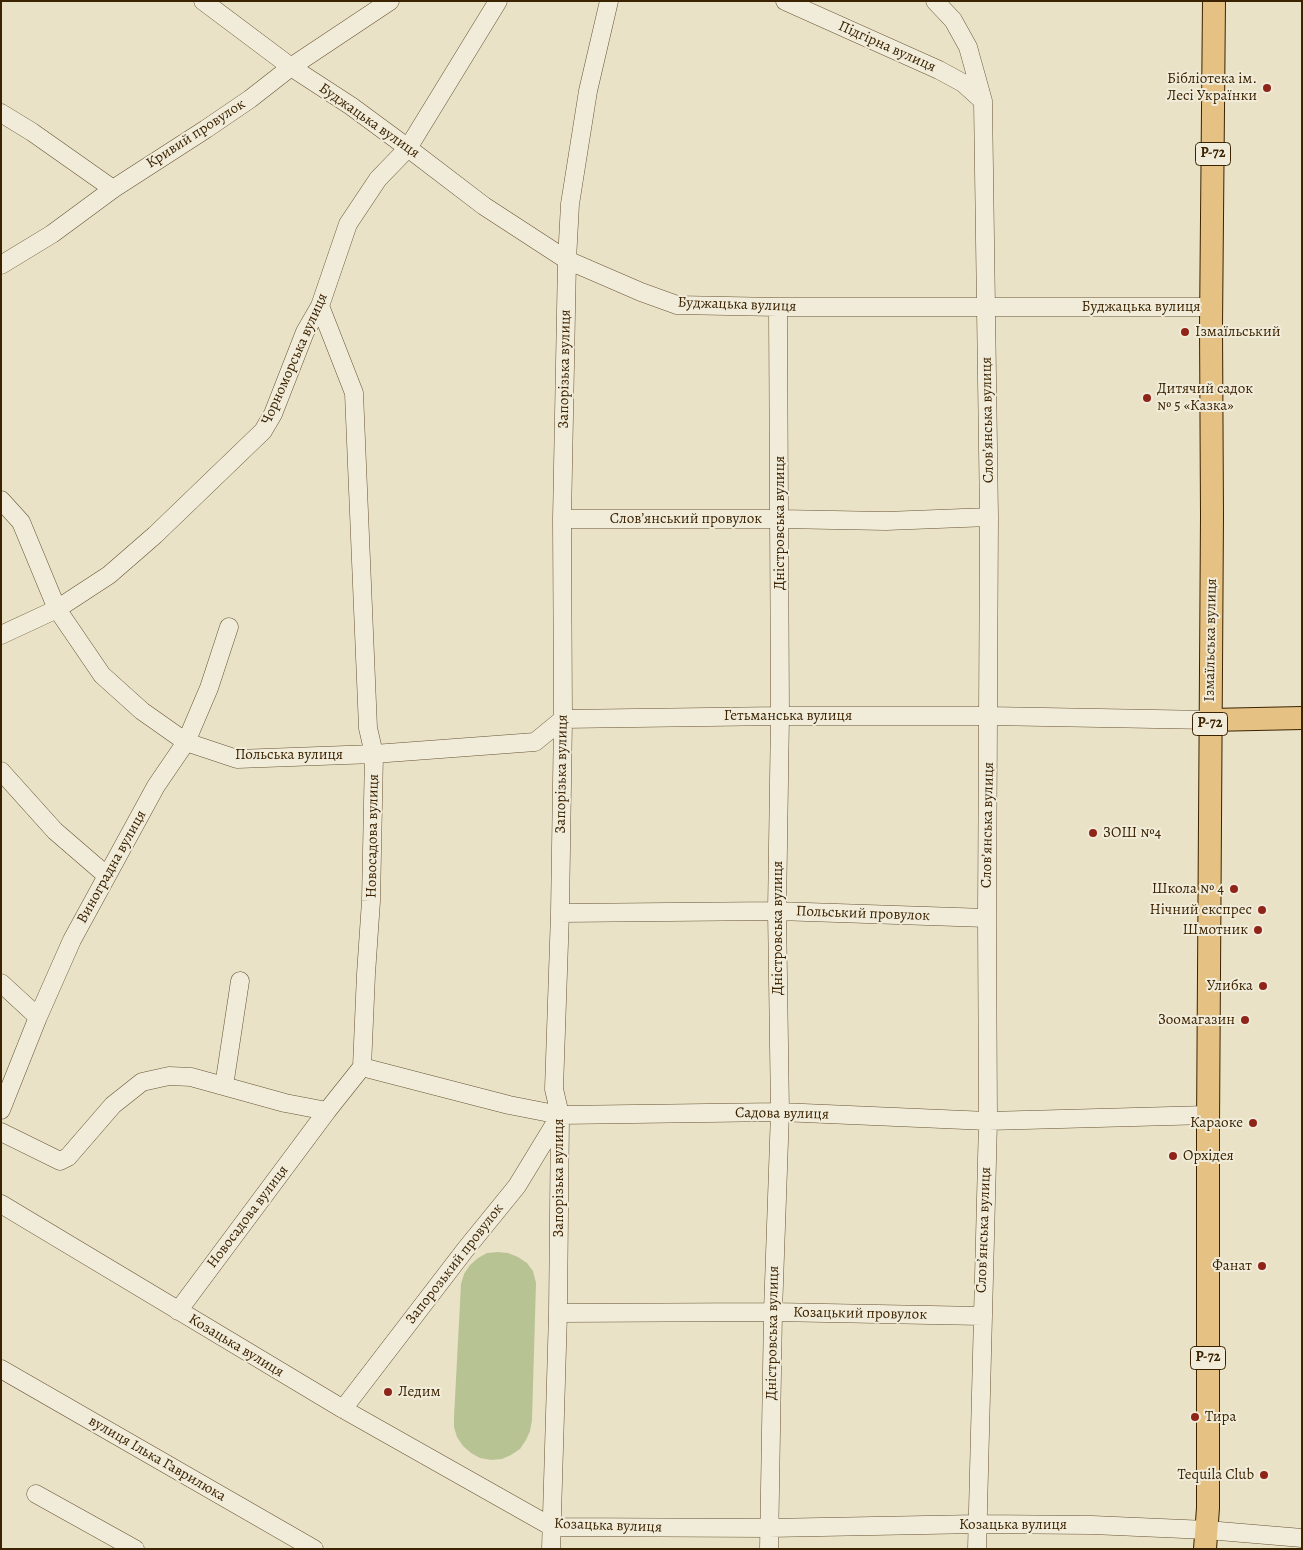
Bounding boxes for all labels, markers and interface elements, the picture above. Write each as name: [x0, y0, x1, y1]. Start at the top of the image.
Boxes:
street label: Підгірна вулиця: [835, 17, 939, 77]
place label: Бібліотека ім. Лесі Українки: [1167, 70, 1257, 105]
street label: Буджацька вулиця: [315, 79, 423, 163]
marker: Бібліотека ім. Лесі Українки: [1261, 82, 1273, 94]
street label: Кривий провулок: [143, 95, 249, 173]
road number: Р-72: [1196, 142, 1230, 166]
street label: Чорноморська вулиця: [258, 290, 332, 428]
street label: Буджацька вулиця: [677, 294, 797, 316]
street label: Буджацька вулиця: [1081, 298, 1201, 316]
street label: Запорізька вулиця: [555, 309, 575, 429]
place label: Ізмаїльський: [1195, 323, 1280, 341]
marker: Ізмаїльський: [1179, 326, 1191, 338]
street label: Словʼянська вулиця: [978, 357, 998, 483]
place label: Дитячий садок № 5 «Казка»: [1157, 380, 1253, 415]
marker: Дитячий садок № 5 «Казка»: [1141, 392, 1153, 404]
street label: Дністровська вулиця: [771, 456, 789, 590]
street label: Словʼянський провулок: [610, 510, 762, 528]
street label: Ізмаїльська вулиця: [1201, 578, 1221, 702]
street label: Гетьманська вулиця: [724, 707, 852, 725]
road number: Р-72: [1192, 712, 1228, 736]
street label: Запорізька вулиця: [552, 714, 572, 834]
street label: Польська вулиця: [235, 746, 343, 764]
street label: Словʼянська вулиця: [978, 762, 998, 888]
street label: Новосадова вулиця: [363, 774, 383, 898]
street label: Виноградна вулиця: [73, 807, 151, 927]
place label: ЗОШ №4: [1103, 824, 1161, 842]
marker: ЗОШ №4: [1087, 827, 1099, 839]
street label: Дністровська вулиця: [769, 861, 787, 995]
place label: Школа № 4: [1152, 880, 1224, 898]
marker: Школа № 4: [1228, 883, 1240, 895]
place label: Нічний експрес: [1150, 901, 1252, 919]
street label: Польський провулок: [796, 903, 930, 925]
marker: Нічний експрес: [1256, 904, 1268, 916]
place label: Шмотник: [1183, 921, 1248, 939]
marker: Шмотник: [1252, 924, 1264, 936]
place label: Улибка: [1207, 977, 1253, 995]
marker: Улибка: [1257, 980, 1269, 992]
place label: Зоомагазин: [1158, 1011, 1235, 1029]
marker: Зоомагазин: [1239, 1014, 1251, 1026]
street label: Садова вулиця: [735, 1104, 829, 1124]
place label: Караоке: [1190, 1114, 1243, 1132]
marker: Караоке: [1247, 1117, 1259, 1129]
street label: Запорізька вулиця: [550, 1118, 568, 1238]
place label: Орхідея: [1183, 1147, 1234, 1165]
marker: Орхідея: [1167, 1150, 1179, 1162]
street label: Новосадова вулиця: [203, 1162, 293, 1272]
street label: Словʼянська вулиця: [973, 1167, 995, 1293]
street label: Запорозький провулок: [402, 1200, 508, 1328]
place label: Фанат: [1212, 1257, 1252, 1275]
marker: Фанат: [1256, 1260, 1268, 1272]
street label: Дністровська вулиця: [763, 1266, 783, 1400]
street label: Козацький провулок: [793, 1304, 927, 1324]
street label: Козацька вулиця: [185, 1310, 287, 1382]
road number: Р-72: [1190, 1346, 1226, 1370]
place label: Ледим: [398, 1383, 441, 1401]
marker: Ледим: [382, 1386, 394, 1398]
place label: Тира: [1205, 1408, 1236, 1426]
marker: Тира: [1189, 1411, 1201, 1423]
street label: вулиця Ілька Гаврилюка: [85, 1412, 229, 1506]
place label: Tequila Club: [1178, 1466, 1254, 1484]
marker: Tequila Club: [1258, 1469, 1270, 1481]
street label: Козацька вулиця: [554, 1515, 662, 1537]
street label: Козацька вулиця: [959, 1516, 1067, 1534]

